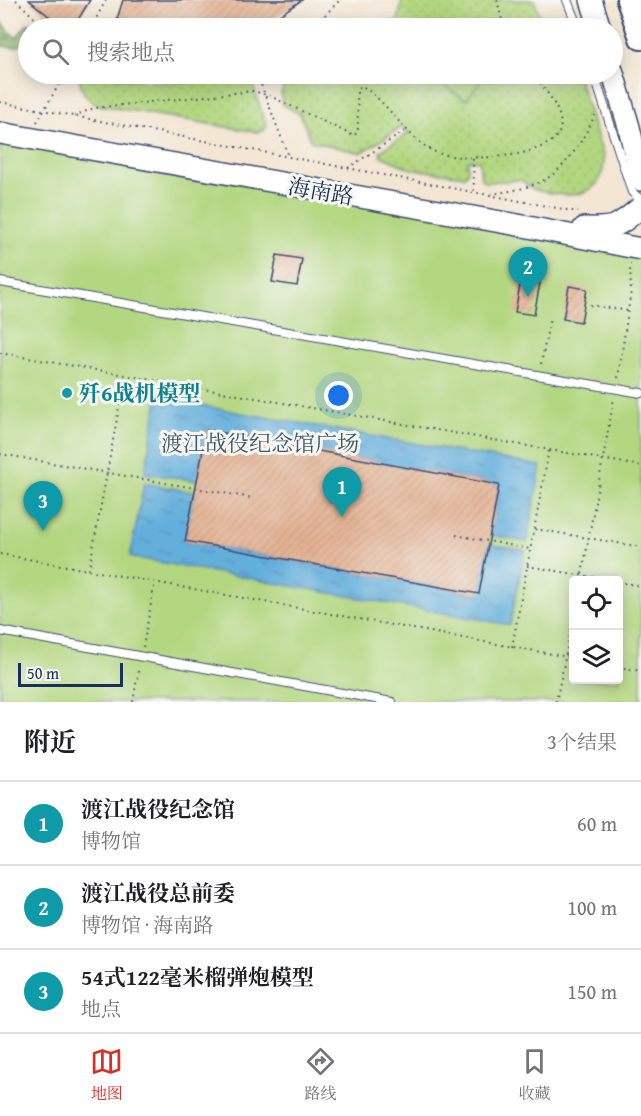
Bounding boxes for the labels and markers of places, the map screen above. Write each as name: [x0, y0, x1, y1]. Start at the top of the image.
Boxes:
pin: 2: [508, 248, 548, 297]
place label: 歼6战机模型: [79, 377, 200, 409]
marker: 歼6战机模型: [60, 386, 74, 400]
pin: 1: [322, 468, 362, 517]
pin: 3: [24, 482, 63, 531]

